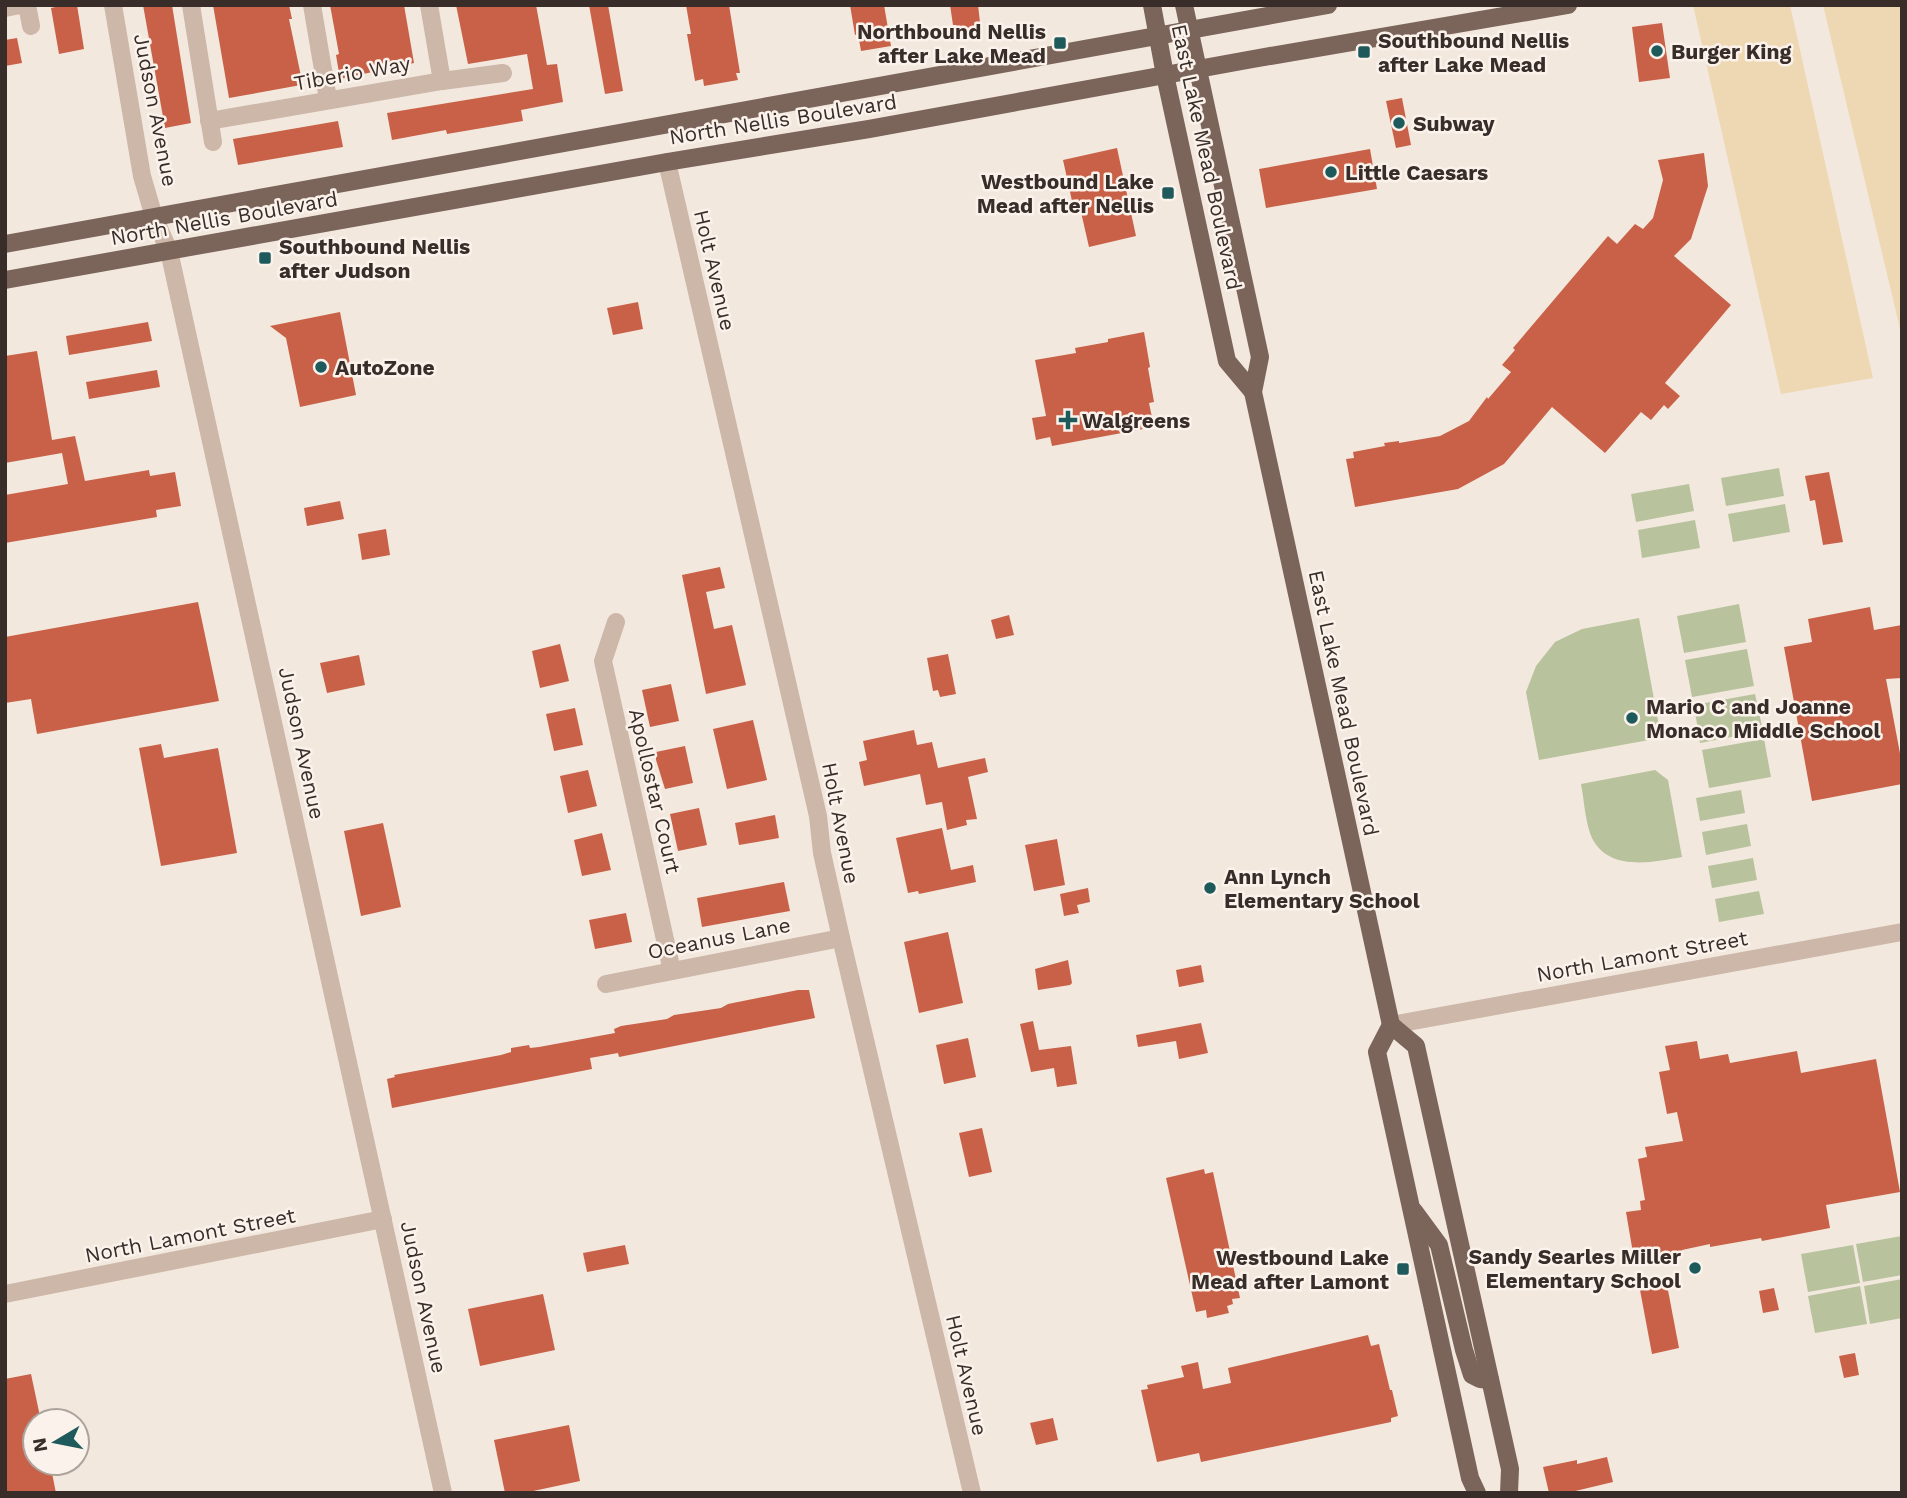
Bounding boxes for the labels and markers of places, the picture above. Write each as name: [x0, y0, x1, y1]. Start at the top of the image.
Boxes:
place label: Northbound Nellis after Lake Mead: [857, 19, 1046, 68]
place label: Southbound Nellis after Lake Mead: [1378, 28, 1569, 77]
marker: Northbound Nellis after Lake Mead: [1052, 35, 1068, 51]
place label: Burger King: [1671, 39, 1792, 64]
marker: Burger King: [1649, 43, 1665, 59]
marker: Southbound Nellis after Lake Mead: [1356, 44, 1372, 60]
place label: Subway: [1413, 111, 1495, 136]
marker: Subway: [1391, 115, 1407, 131]
place label: Little Caesars: [1345, 160, 1488, 185]
marker: Little Caesars: [1323, 164, 1339, 180]
place label: Westbound Lake Mead after Nellis: [977, 169, 1154, 218]
marker: Westbound Lake Mead after Nellis: [1160, 185, 1176, 201]
place label: Southbound Nellis after Judson: [279, 234, 470, 283]
marker: Southbound Nellis after Judson: [257, 250, 273, 266]
place label: AutoZone: [335, 355, 435, 380]
marker: AutoZone: [313, 359, 329, 375]
place label: Walgreens: [1082, 408, 1190, 433]
marker: Walgreens: [1060, 412, 1076, 428]
place label: Mario C and Joanne Monaco Middle School: [1646, 694, 1880, 743]
marker: Mario C and Joanne Monaco Middle School: [1624, 710, 1640, 726]
place label: Ann Lynch Elementary School: [1224, 864, 1420, 913]
marker: Ann Lynch Elementary School: [1202, 880, 1218, 896]
place label: Sandy Searles Miller Elementary School: [1469, 1244, 1681, 1293]
place label: Westbound Lake Mead after Lamont: [1191, 1245, 1389, 1294]
marker: Sandy Searles Miller Elementary School: [1687, 1260, 1703, 1276]
marker: Westbound Lake Mead after Lamont: [1395, 1261, 1411, 1277]

